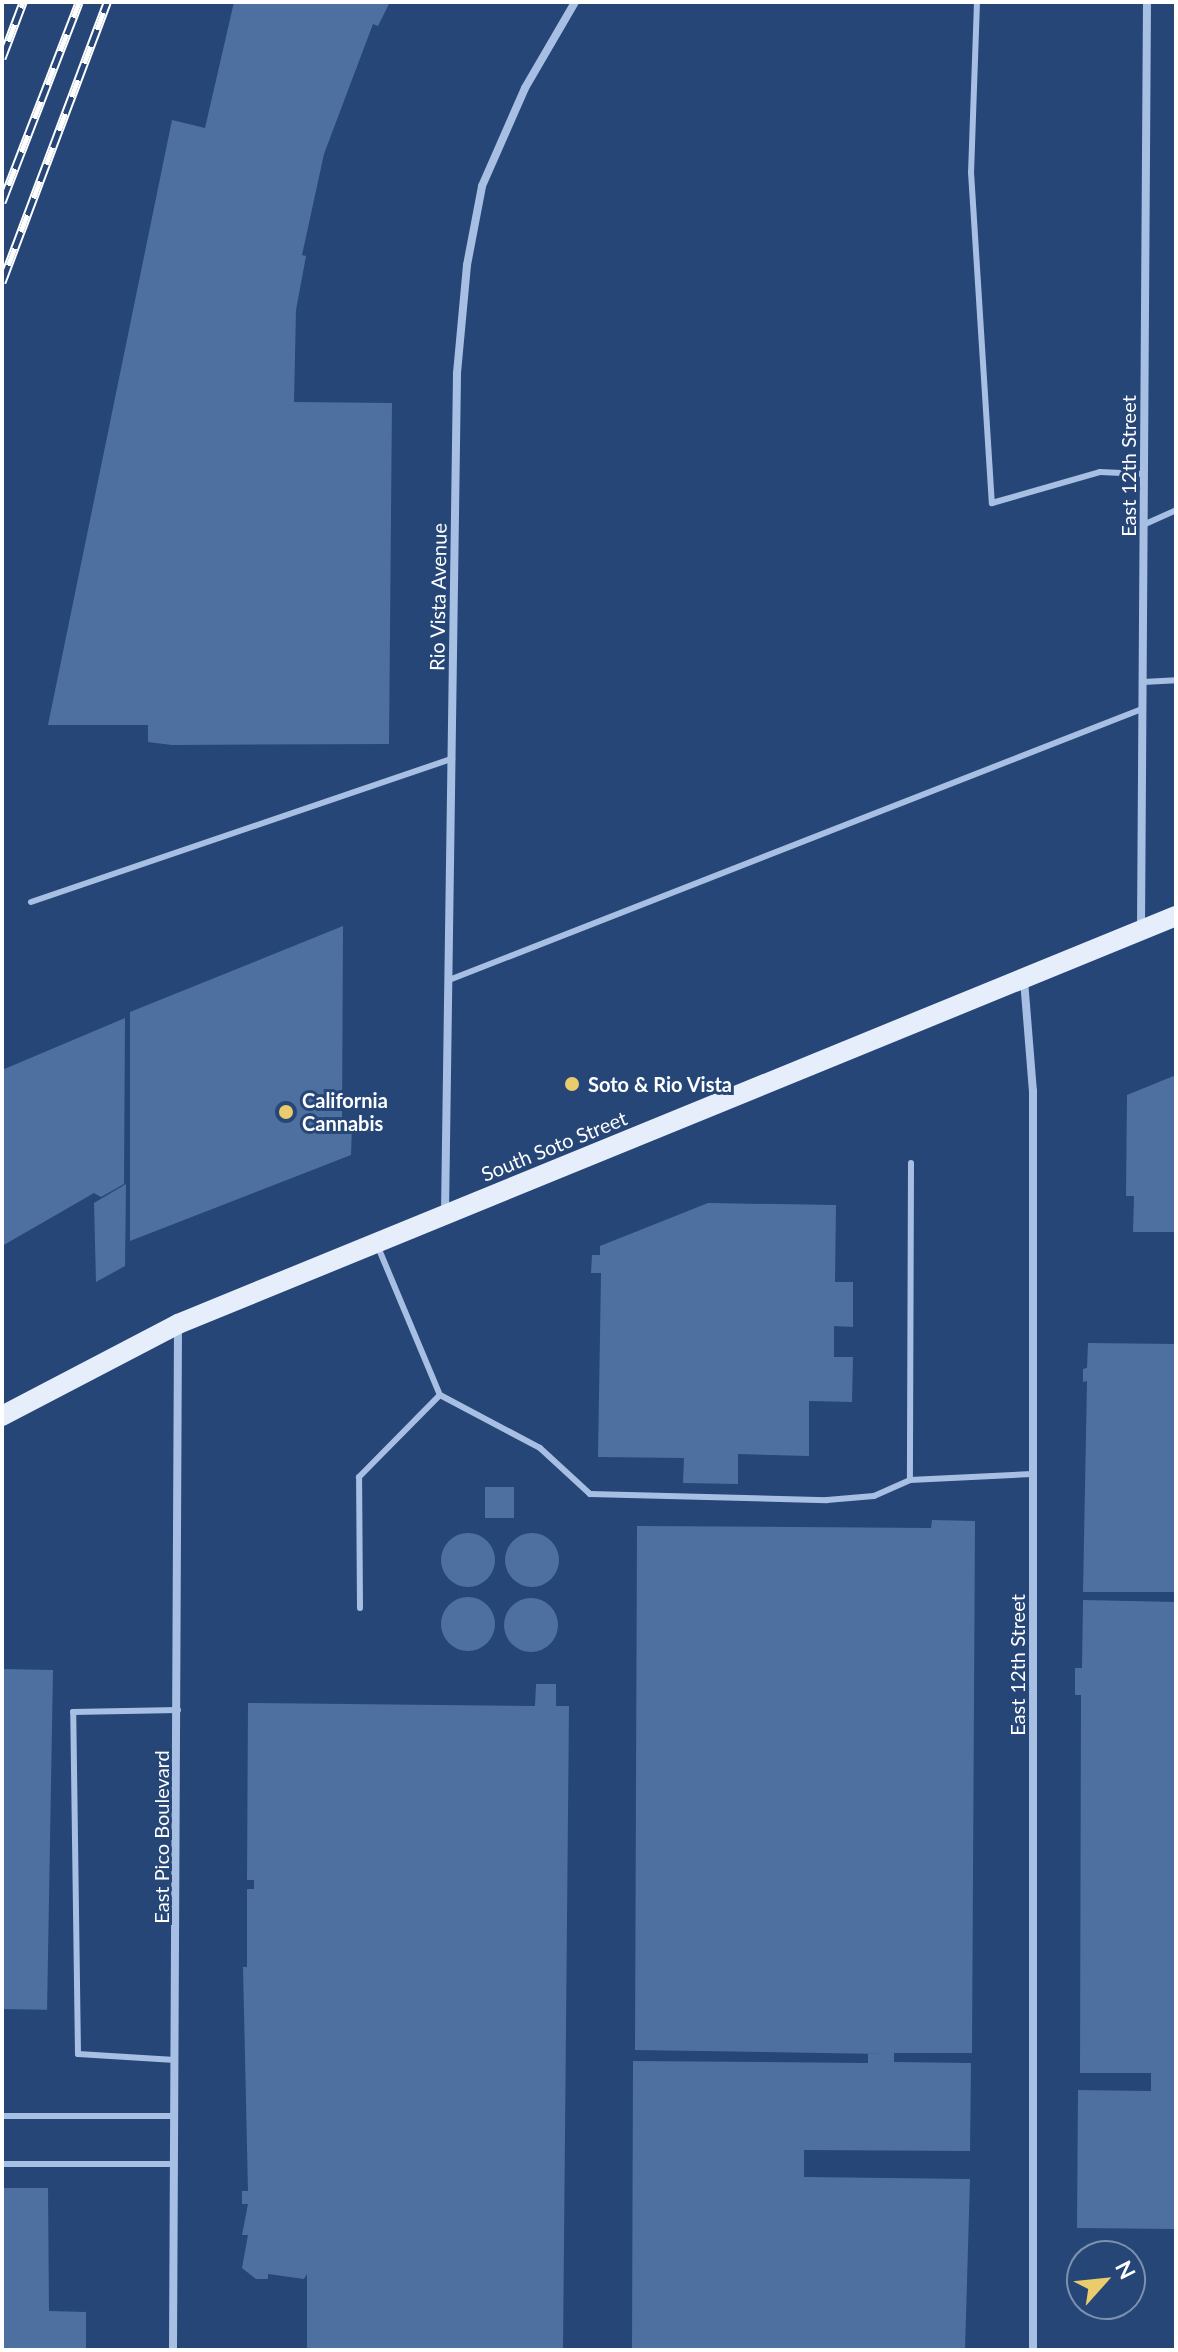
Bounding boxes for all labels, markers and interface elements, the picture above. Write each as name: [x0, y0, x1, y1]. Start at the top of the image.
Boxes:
street label: East 12th Street: [1116, 395, 1140, 537]
street label: Rio Vista Avenue: [425, 522, 451, 672]
place label: Soto & Rio Vista: [588, 1072, 733, 1096]
marker: Soto & Rio Vista: [563, 1075, 581, 1093]
place label: California Cannabis: [302, 1088, 388, 1135]
marker: California Cannabis: [277, 1103, 295, 1121]
street label: South Soto Street: [478, 1106, 630, 1186]
street label: East 12th Street: [1005, 1594, 1029, 1736]
street label: East Pico Boulevard: [149, 1750, 173, 1924]
north arrow: [1066, 2240, 1146, 2320]
text: N: [1110, 2256, 1142, 2283]

